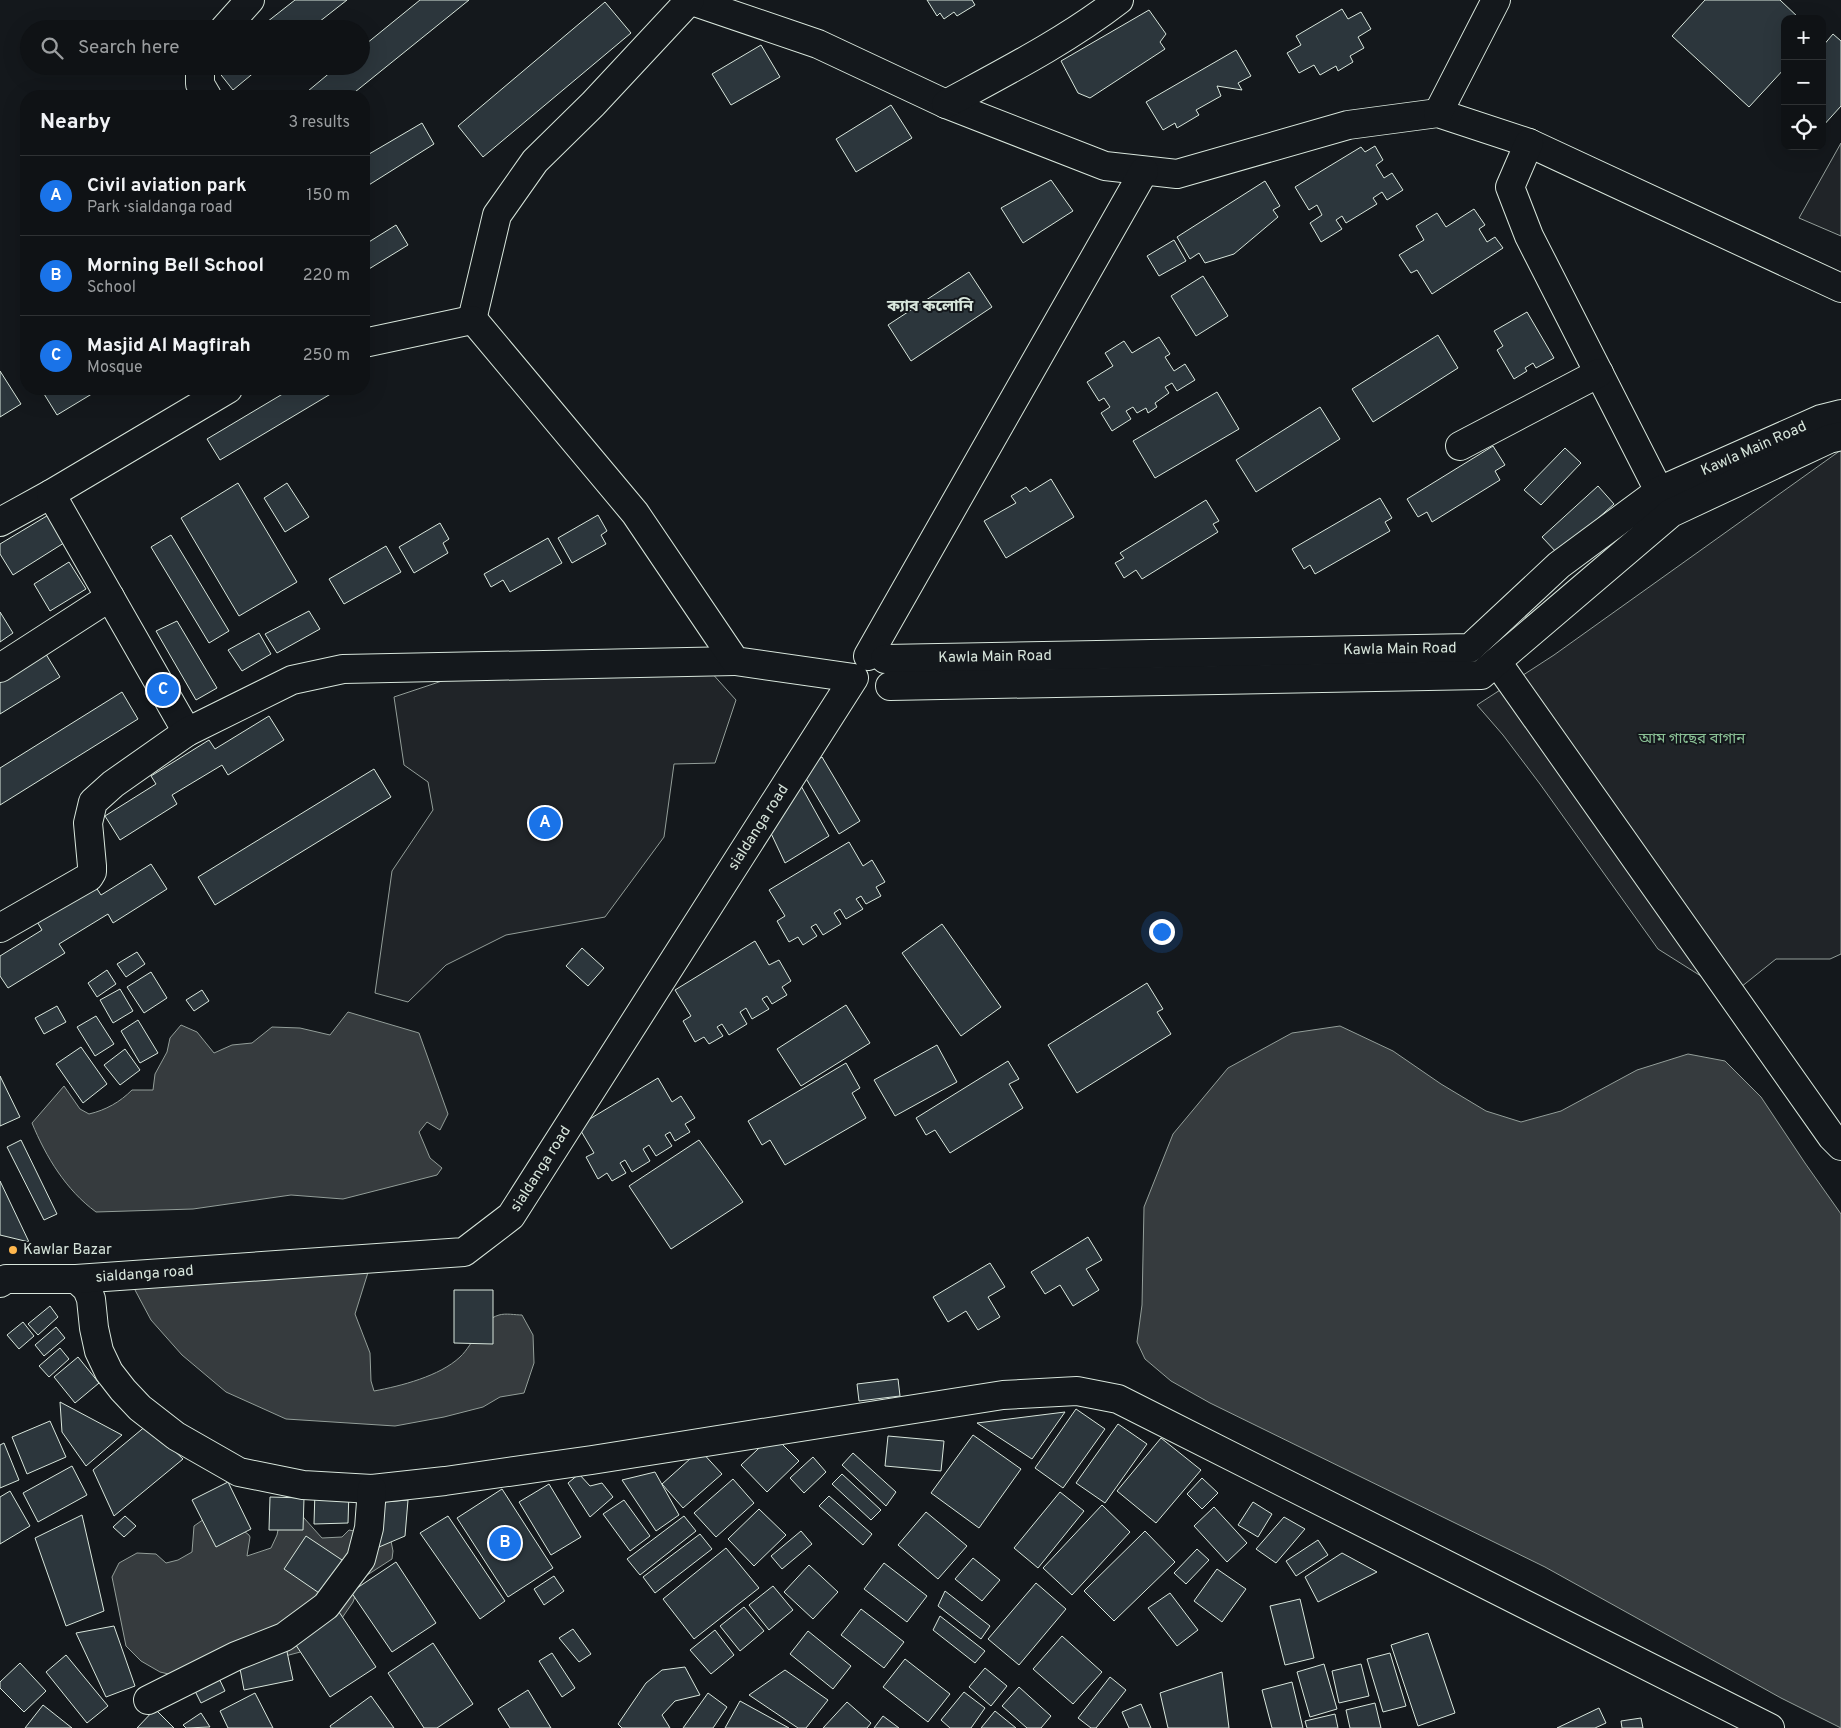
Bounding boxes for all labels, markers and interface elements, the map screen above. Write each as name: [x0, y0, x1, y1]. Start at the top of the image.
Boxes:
map controls: [1781, 15, 1826, 150]
button: +: [1781, 15, 1826, 60]
search box: [20, 20, 370, 75]
icon: search: [38, 34, 66, 62]
text: Search here: [78, 36, 180, 60]
button: −: [1781, 60, 1826, 105]
button: locate: [1781, 105, 1826, 150]
text: Nearby: [40, 109, 111, 136]
text: 3 results: [288, 113, 350, 133]
text: Civil aviation park: [87, 174, 247, 198]
text: A: [50, 186, 62, 206]
text: 150 m: [307, 186, 350, 206]
text: Park · sialdanga road: [87, 198, 233, 218]
text: Morning Bell School: [87, 254, 264, 278]
text: B: [50, 266, 62, 286]
text: 220 m: [303, 266, 350, 286]
text: School: [87, 278, 136, 298]
district label: ক্যাব কলোনি: [886, 297, 974, 317]
text: Masjid Al Magfirah: [87, 334, 251, 358]
text: C: [51, 346, 61, 366]
text: 250 m: [303, 346, 350, 366]
text: Mosque: [87, 358, 143, 378]
street label: Kawla Main Road: [1698, 417, 1810, 481]
street label: Kawla Main Road: [1343, 639, 1457, 660]
street label: Kawla Main Road: [938, 646, 1052, 667]
pin: C: [147, 671, 179, 709]
park label: আম গাছের বাগান: [1638, 730, 1746, 749]
street label: sialdanga road: [724, 781, 793, 874]
pin: A: [529, 804, 561, 842]
your location: [1149, 919, 1175, 945]
street label: sialdanga road: [506, 1122, 575, 1216]
place label: Kawlar Bazar: [23, 1241, 112, 1260]
marker: Kawlar Bazar: [7, 1244, 19, 1256]
street label: sialdanga road: [95, 1261, 194, 1287]
pin: B: [489, 1524, 521, 1562]

